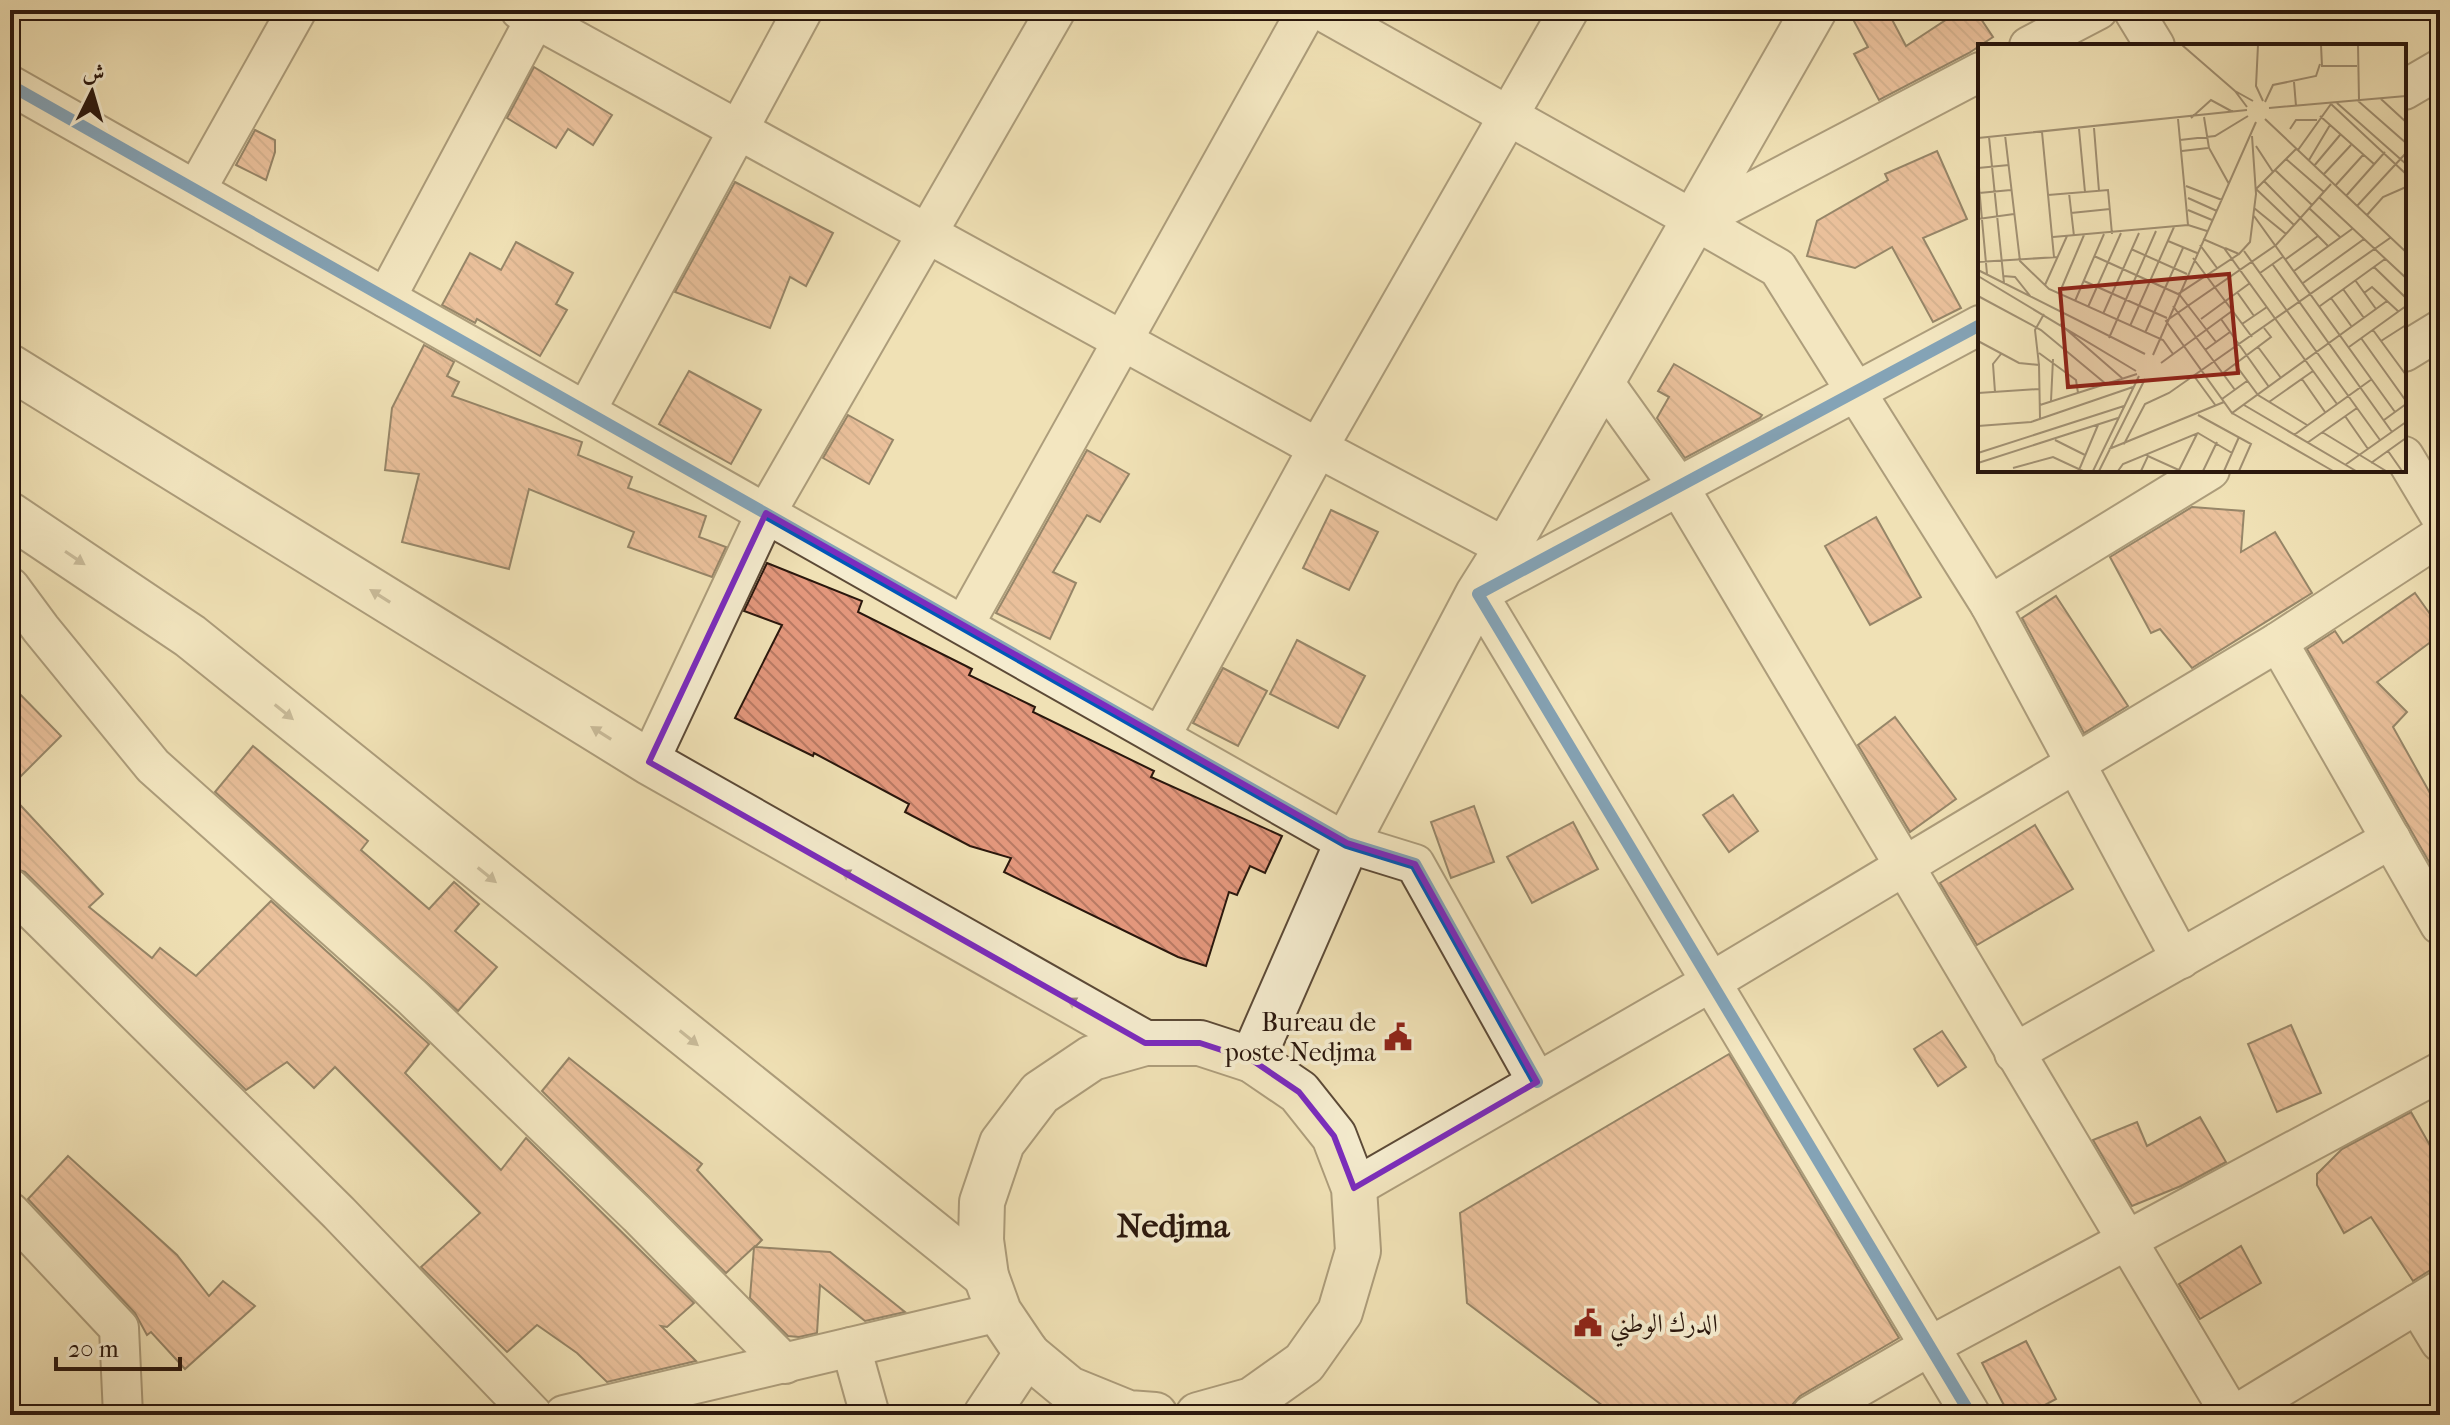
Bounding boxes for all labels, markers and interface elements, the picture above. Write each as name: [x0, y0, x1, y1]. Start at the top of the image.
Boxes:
inset map: [1978, 44, 2406, 472]
north arrow: [52, 52, 132, 132]
text: ش: [82, 59, 106, 87]
one-way arrow: [64, 550, 85, 565]
one-way arrow: [369, 589, 391, 603]
one-way arrow: [274, 703, 294, 720]
one-way arrow: [590, 726, 612, 740]
one-way arrow: [477, 866, 497, 883]
one-way arrow: [840, 870, 862, 884]
one-way arrow: [1066, 997, 1088, 1011]
place label: Bureau de poste Nedjma: [1224, 1007, 1377, 1068]
public building icon: Bureau de poste Nedjma: [1383, 1022, 1413, 1052]
one-way arrow: [679, 1029, 699, 1045]
district label: Nedjma: [1116, 1206, 1231, 1246]
public building icon: الدرك الوطني: [1573, 1308, 1603, 1338]
place label: الدرك الوطني: [1610, 1308, 1718, 1347]
scale bar: [56, 1321, 180, 1371]
text: 20 m: [68, 1335, 119, 1363]

